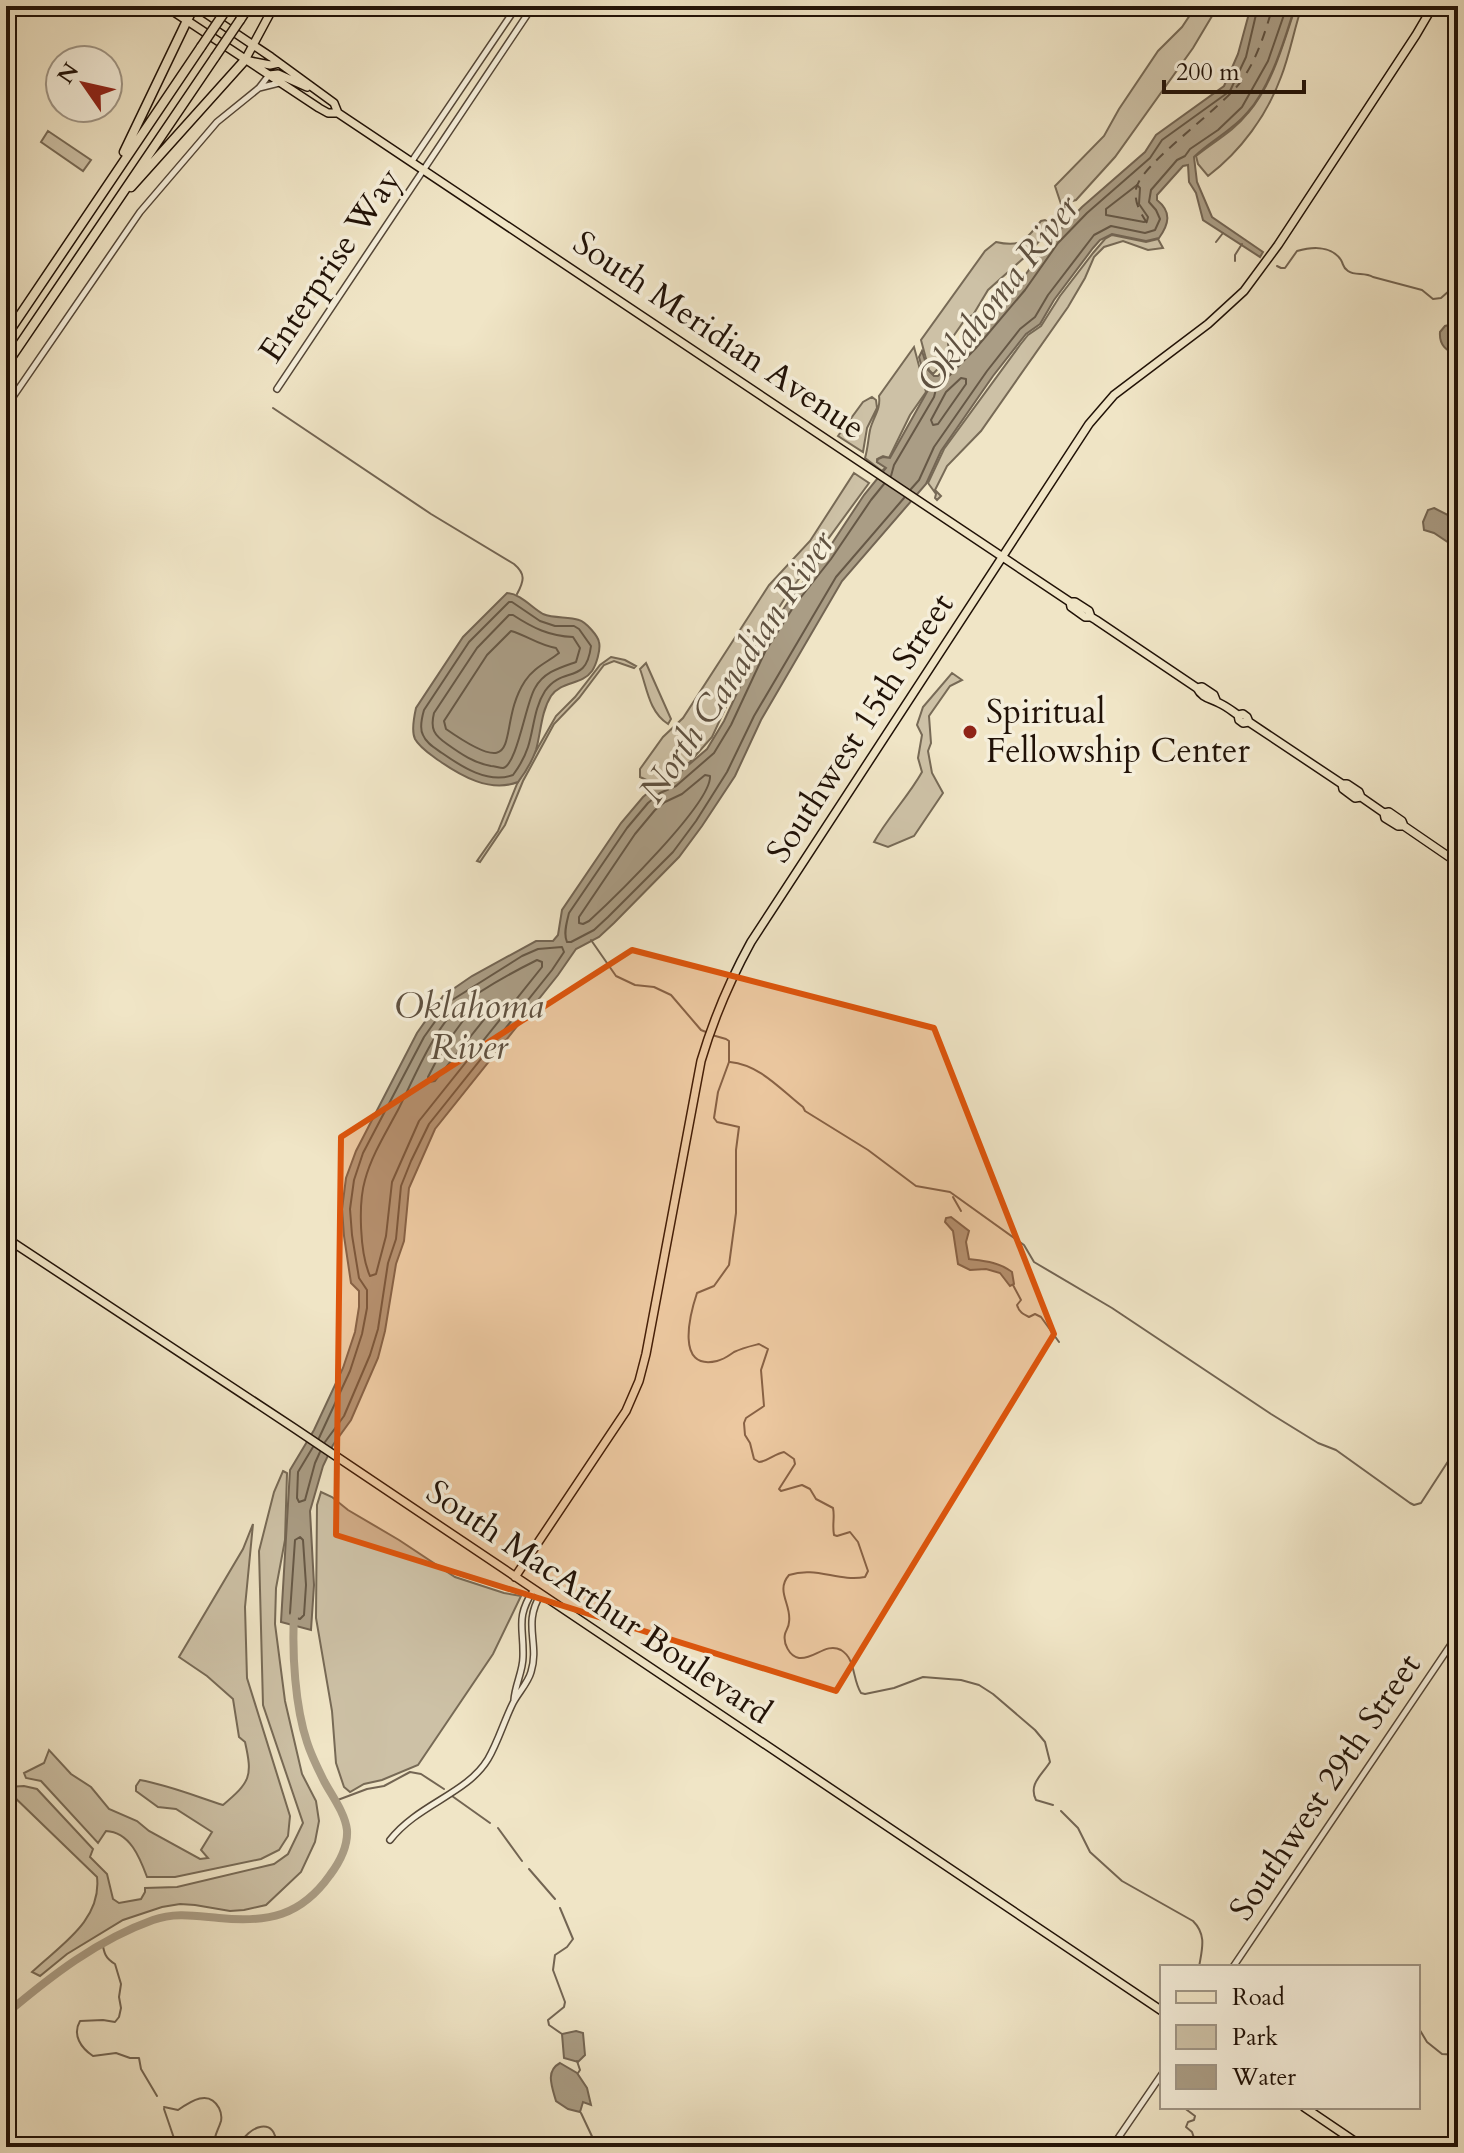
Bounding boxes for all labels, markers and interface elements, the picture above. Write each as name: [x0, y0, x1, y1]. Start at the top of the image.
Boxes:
north arrow: [44, 44, 124, 124]
scale bar: [1164, 44, 1304, 94]
text: 200 m: [1176, 56, 1240, 89]
text: N: [50, 57, 86, 90]
street label: Enterprise Way: [248, 159, 412, 371]
water label: Oklahoma River: [906, 184, 1091, 403]
street label: South Meridian Avenue: [564, 220, 874, 450]
water label: North Canadian River: [628, 520, 847, 813]
street label: Southwest 15th Street: [756, 584, 965, 872]
place label: Spiritual Fellowship Center: [986, 689, 1251, 774]
marker: Spiritual Fellowship Center: [961, 723, 979, 741]
water label: Oklahoma River: [394, 982, 544, 1072]
street label: South MacArthur Boulevard: [417, 1469, 781, 1735]
street label: Southwest 29th Street: [1219, 1644, 1432, 1929]
legend: [1160, 1965, 1420, 2109]
text: Road: [1232, 1981, 1285, 2014]
text: Park: [1232, 2021, 1278, 2054]
text: Water: [1231, 2061, 1296, 2094]

